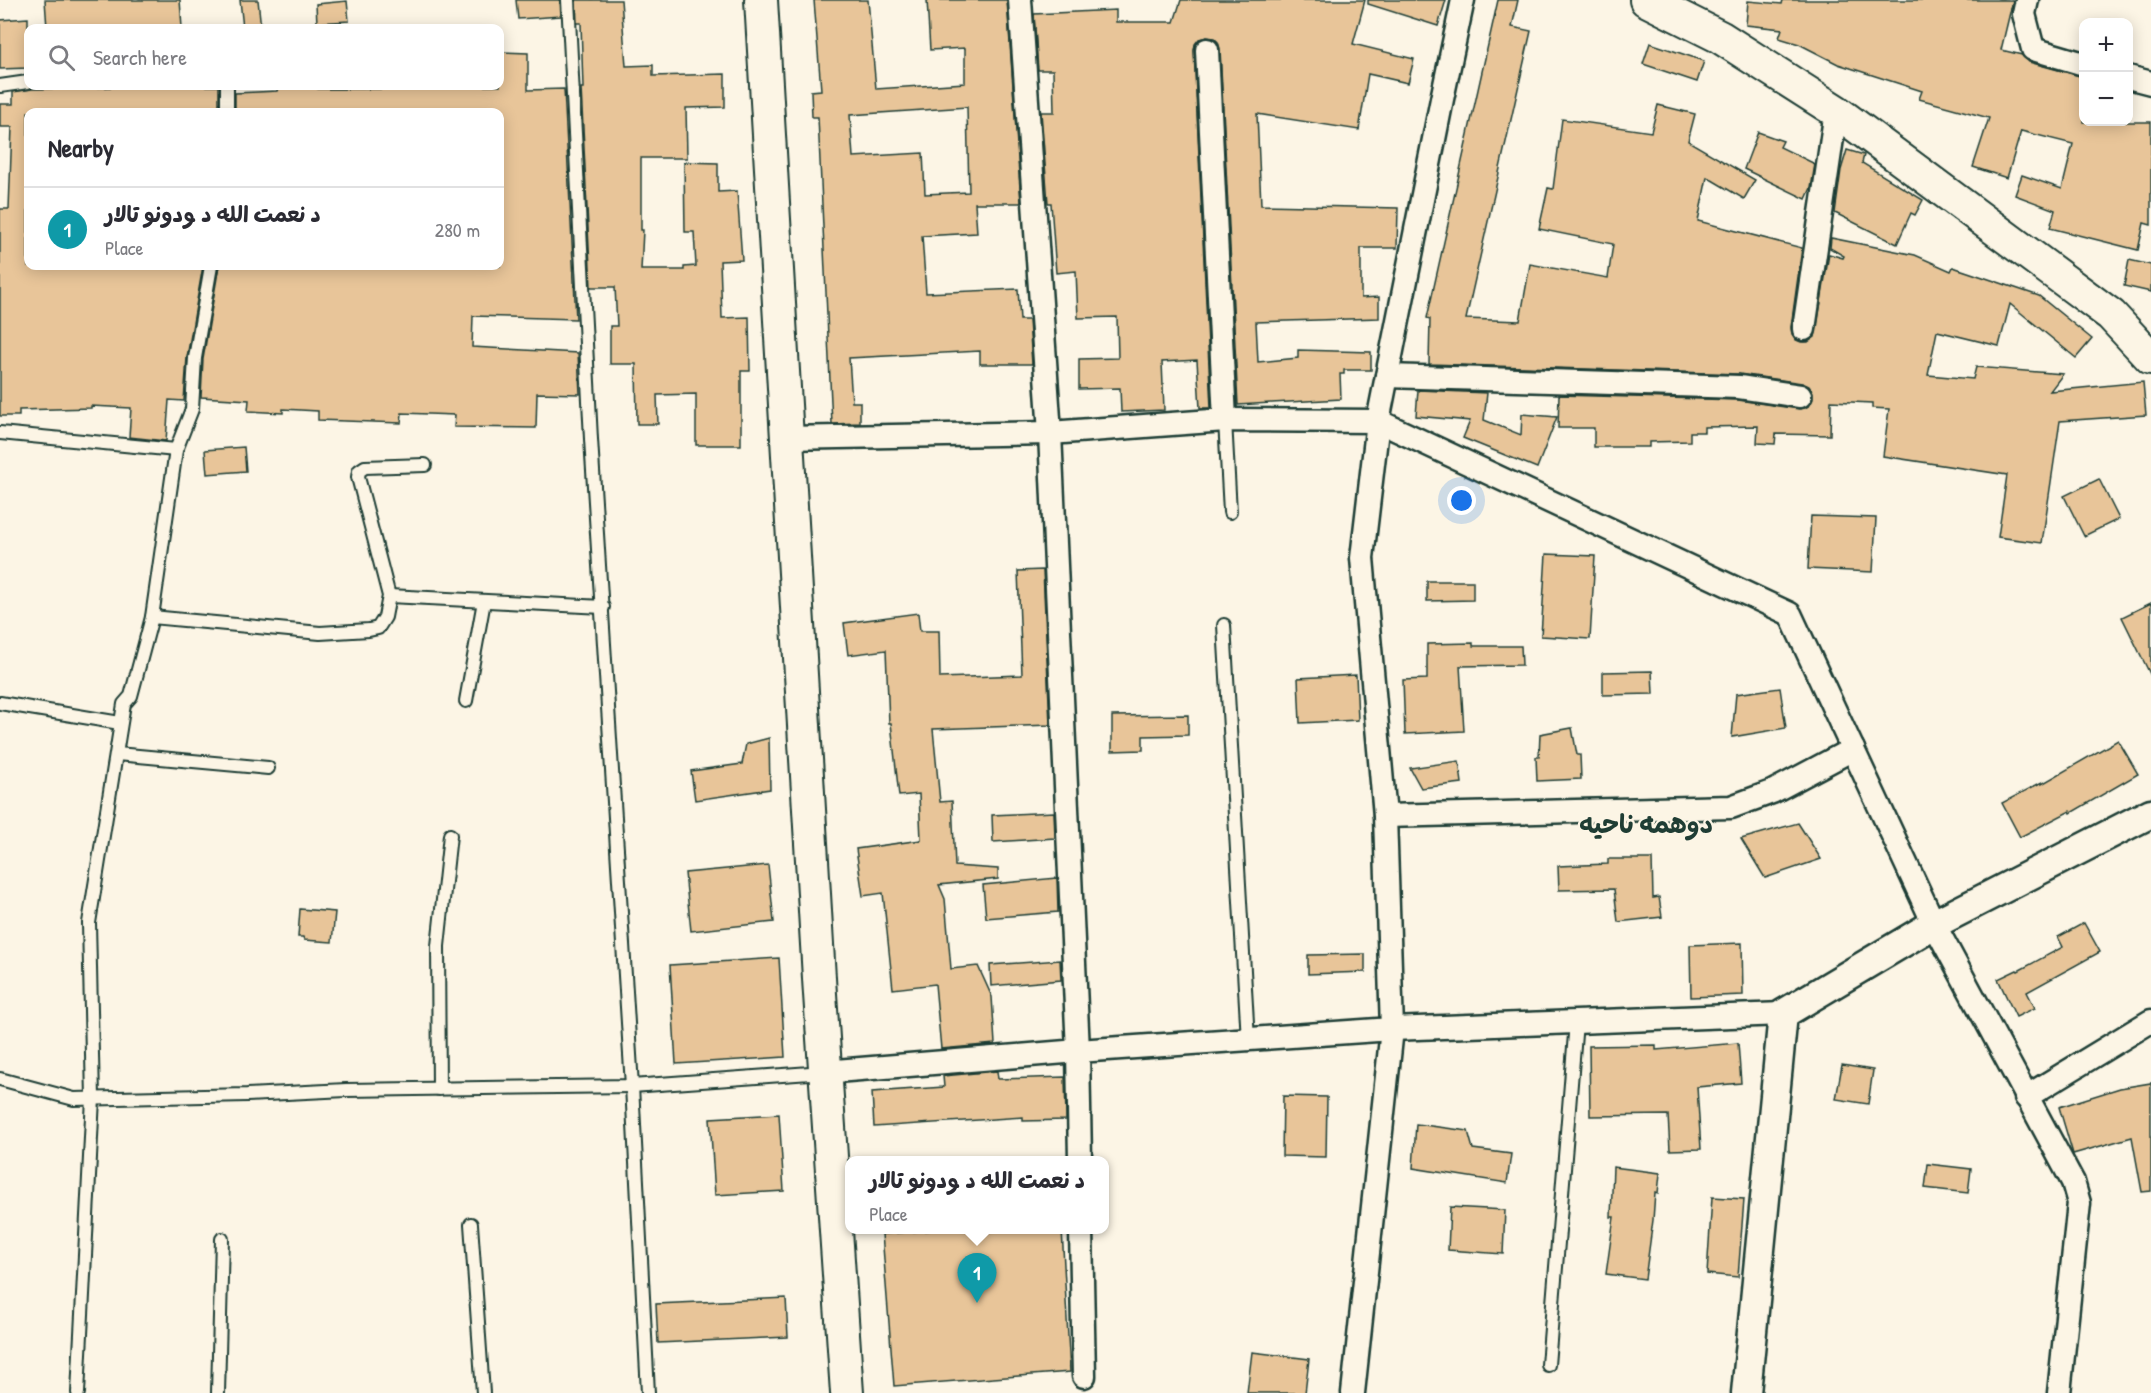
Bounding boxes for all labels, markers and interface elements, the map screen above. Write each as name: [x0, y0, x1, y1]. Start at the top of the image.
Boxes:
map controls: [2079, 18, 2133, 126]
button: +: [2079, 18, 2133, 72]
search box: [24, 24, 504, 90]
icon: search: [45, 41, 78, 74]
text: Search here: [93, 42, 187, 72]
button: −: [2079, 72, 2133, 126]
text: Nearby: [48, 130, 114, 165]
text: د نعمت الله د ودونو تالار: [105, 199, 321, 229]
text: 1: [64, 216, 71, 243]
text: 280 m: [435, 216, 480, 243]
text: Place: [105, 234, 144, 261]
your location: [1447, 486, 1476, 515]
district label: دوهمه ناحیه: [1579, 806, 1713, 841]
popup: [845, 1156, 1109, 1234]
text: د نعمت الله د ودونو تالار: [869, 1165, 1085, 1195]
text: Place: [869, 1200, 908, 1227]
pin: 1: [958, 1254, 996, 1303]

